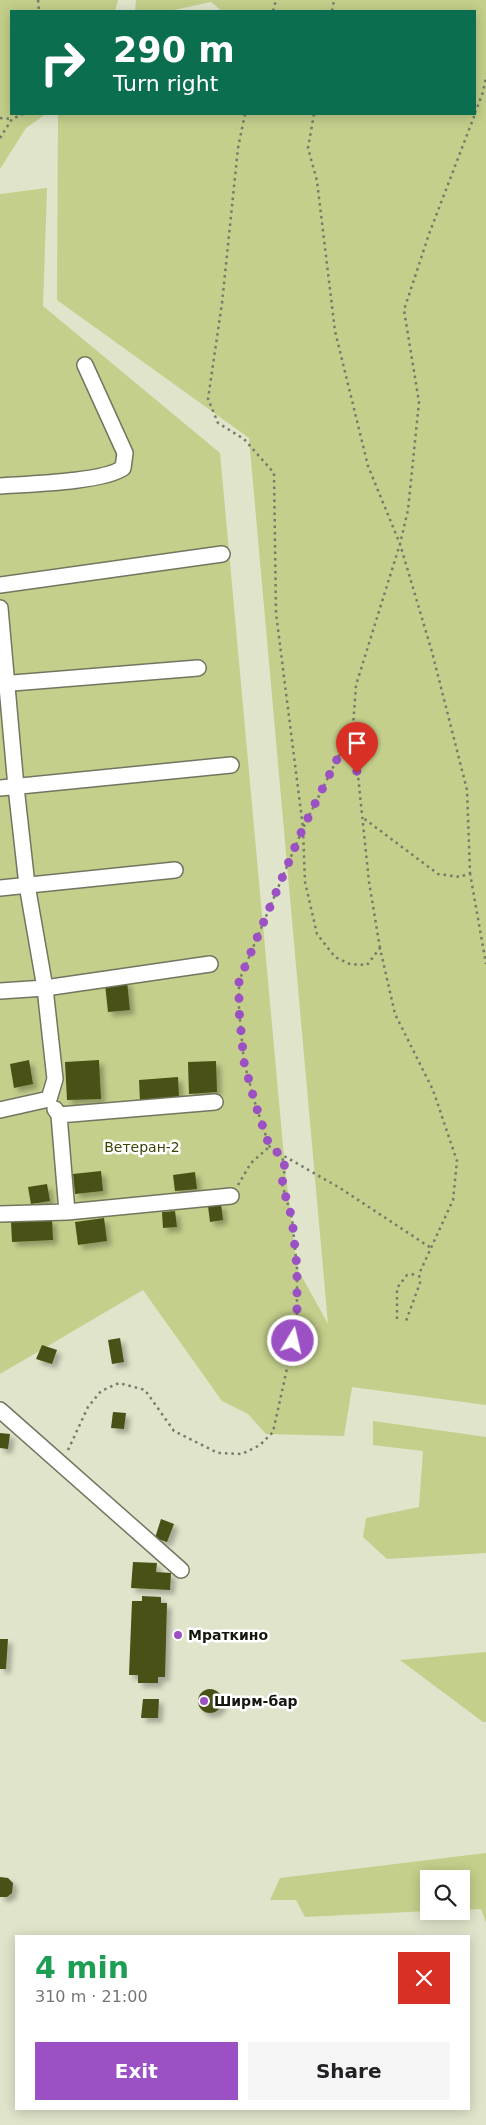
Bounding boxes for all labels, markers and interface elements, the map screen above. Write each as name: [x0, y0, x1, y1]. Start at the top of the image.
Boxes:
icon: right: [30, 30, 95, 95]
text: 290 m: [113, 30, 235, 70]
text: Turn right: [113, 71, 218, 96]
pin: [336, 722, 378, 773]
icon: arrive: [343, 729, 371, 757]
park label: Ветеран-2: [104, 1139, 180, 1155]
position arrow: [266, 1314, 318, 1366]
place label: Мраткино: [188, 1627, 268, 1643]
marker: Мраткино: [172, 1629, 184, 1641]
place label: Ширм-бар: [214, 1693, 298, 1709]
marker: Ширм-бар: [198, 1695, 210, 1707]
map controls: [420, 1870, 470, 1920]
button: search: [420, 1870, 470, 1920]
text: 4 min: [35, 1950, 129, 1985]
button: close: [398, 1952, 450, 2004]
text: 310 m · 21:00: [35, 1987, 148, 2006]
button: Exit: [35, 2042, 238, 2100]
button: Share: [248, 2042, 450, 2100]

